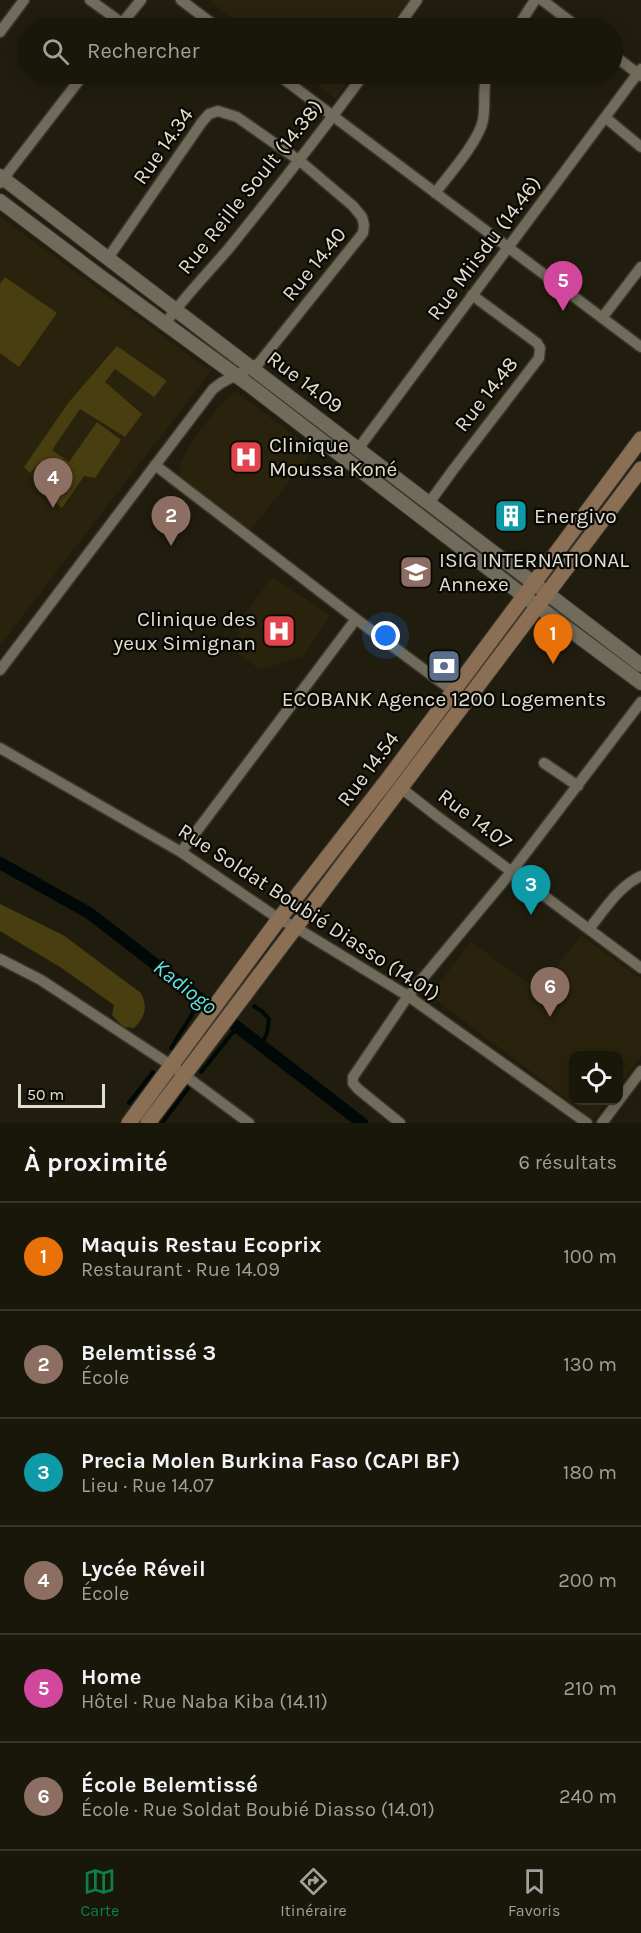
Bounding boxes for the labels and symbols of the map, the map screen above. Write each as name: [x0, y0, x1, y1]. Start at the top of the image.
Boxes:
street label: Rue Reille Soult (14.38): [172, 95, 328, 279]
street label: Rue 14.34: [128, 103, 198, 189]
street label: Rue Miisdu (14.46): [422, 171, 546, 325]
street label: Rue 14.40: [277, 222, 351, 306]
pin: 5: [544, 262, 582, 311]
street label: Rue 14.09: [262, 346, 348, 418]
street label: Rue 14.48: [449, 352, 523, 436]
place label: Clinique Moussa Koné: [269, 433, 397, 481]
hospital icon: Clinique Moussa Koné: [228, 439, 264, 475]
pin: 4: [34, 458, 72, 508]
pin: 2: [152, 496, 190, 546]
building icon: Energivo: [493, 498, 529, 534]
place label: Energivo: [534, 504, 617, 528]
place label: ISIG INTERNATIONAL Annexe: [439, 548, 629, 596]
school or university icon: ISIG INTERNATIONAL Annexe: [398, 554, 434, 590]
place label: Clinique des yeux Simignan: [112, 607, 256, 655]
hospital icon: Clinique des yeux Simignan: [261, 613, 297, 649]
pin: 1: [534, 614, 572, 664]
your location: [371, 621, 400, 650]
bank icon: ECOBANK Agence 1200 Logements: [426, 648, 462, 684]
place label: ECOBANK Agence 1200 Logements: [282, 687, 606, 711]
street label: Rue 14.54: [332, 727, 404, 811]
street label: Rue 14.07: [433, 784, 517, 855]
street label: Rue Soldat Boubié Diasso (14.01): [174, 818, 444, 1006]
pin: 3: [512, 866, 550, 915]
water label: Kadiogo: [148, 954, 222, 1020]
pin: 6: [530, 968, 570, 1017]
scale bar: [18, 1081, 105, 1108]

